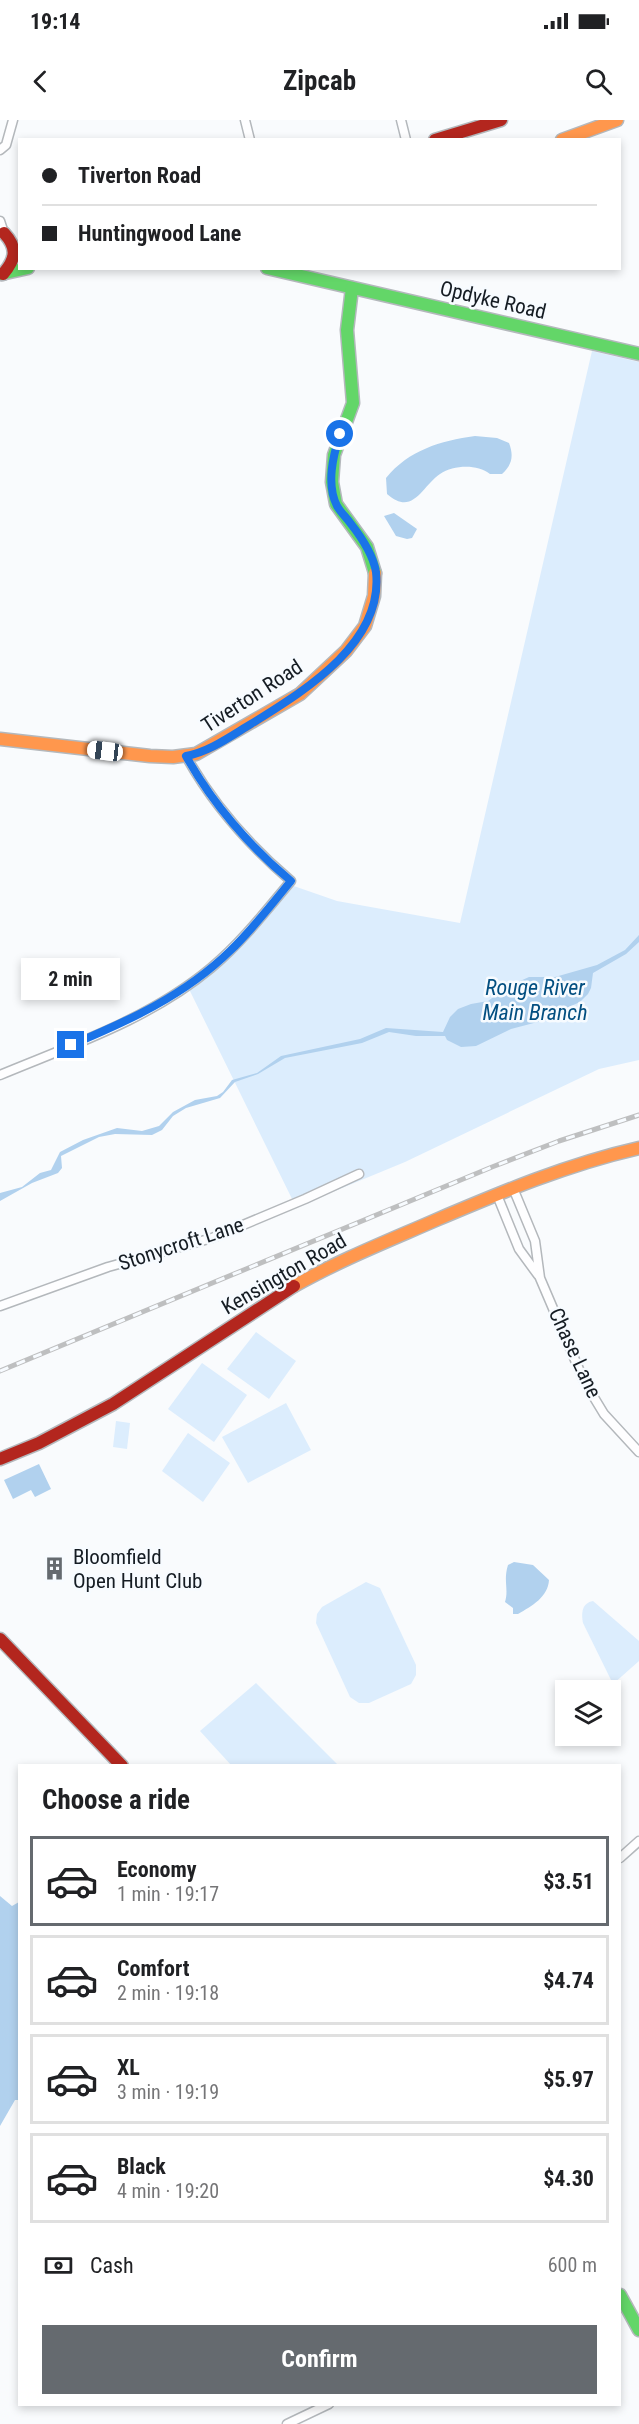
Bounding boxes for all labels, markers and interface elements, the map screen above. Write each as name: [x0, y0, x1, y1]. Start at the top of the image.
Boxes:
text: 19:14: [30, 9, 81, 34]
icon: back: [24, 65, 57, 98]
text: Zipcab: [283, 65, 356, 97]
icon: search: [582, 65, 615, 98]
text: Tiverton Road: [78, 163, 201, 188]
text: Huntingwood Lane: [78, 221, 241, 246]
street label: Opdyke Road: [438, 276, 548, 324]
route start: [326, 420, 353, 447]
street label: Tiverton Road: [197, 655, 307, 737]
car: [86, 740, 124, 762]
callout: 2 min: [22, 958, 121, 1000]
text: 2 min: [48, 967, 93, 991]
water label: Rouge River Main Branch: [482, 975, 588, 1025]
route end: [57, 1031, 84, 1058]
street label: Stonycroft Lane: [115, 1212, 247, 1276]
street label: Kensington Road: [217, 1229, 351, 1319]
street label: Chase Lane: [544, 1304, 606, 1402]
place label: Bloomfield Open Hunt Club: [73, 1545, 202, 1593]
building icon: Bloomfield Open Hunt Club: [42, 1556, 68, 1582]
map controls: [555, 1680, 621, 1746]
button: layers: [555, 1680, 621, 1746]
text: Choose a ride: [42, 1784, 190, 1816]
icon: car: [45, 1854, 99, 1908]
text: Economy: [117, 1857, 197, 1882]
text: $3.51: [543, 1869, 594, 1894]
text: 1 min · 19:17: [117, 1882, 219, 1906]
icon: car: [45, 1953, 99, 2007]
text: Comfort: [117, 1956, 190, 1981]
text: $4.74: [543, 1968, 594, 1993]
text: 2 min · 19:18: [117, 1981, 219, 2005]
icon: car: [45, 2052, 99, 2106]
text: XL: [117, 2055, 140, 2080]
text: $5.97: [543, 2067, 594, 2092]
text: 3 min · 19:19: [117, 2080, 219, 2104]
icon: car: [45, 2151, 99, 2205]
text: Black: [117, 2154, 166, 2179]
text: $4.30: [543, 2166, 594, 2191]
text: 4 min · 19:20: [117, 2179, 219, 2203]
icon: cash: [42, 2249, 75, 2282]
text: Cash: [90, 2253, 134, 2278]
text: 600 m: [548, 2253, 597, 2277]
button: Confirm: [42, 2325, 597, 2394]

